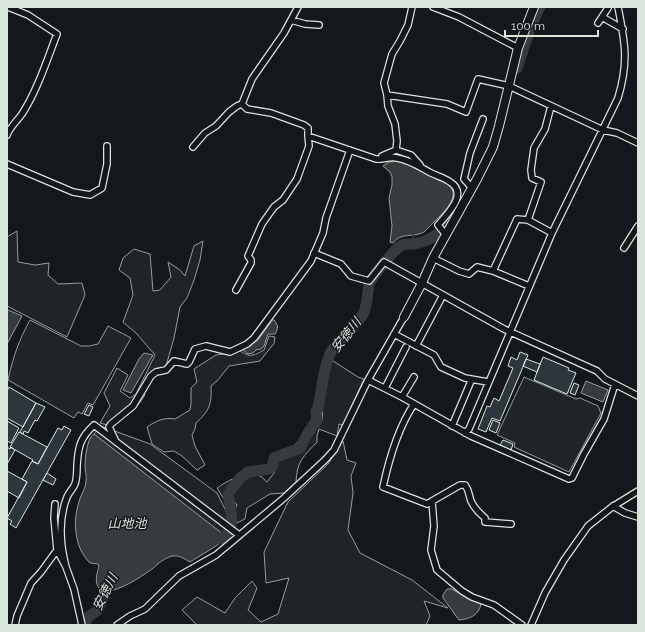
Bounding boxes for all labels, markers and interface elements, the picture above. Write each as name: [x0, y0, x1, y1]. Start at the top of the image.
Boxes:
scale bar: [505, 12, 598, 38]
text: 100 m: [511, 19, 545, 33]
water label: 安徳川: [328, 314, 365, 355]
water label: 山地池: [107, 516, 148, 531]
water label: 安徳川: [89, 569, 121, 613]

